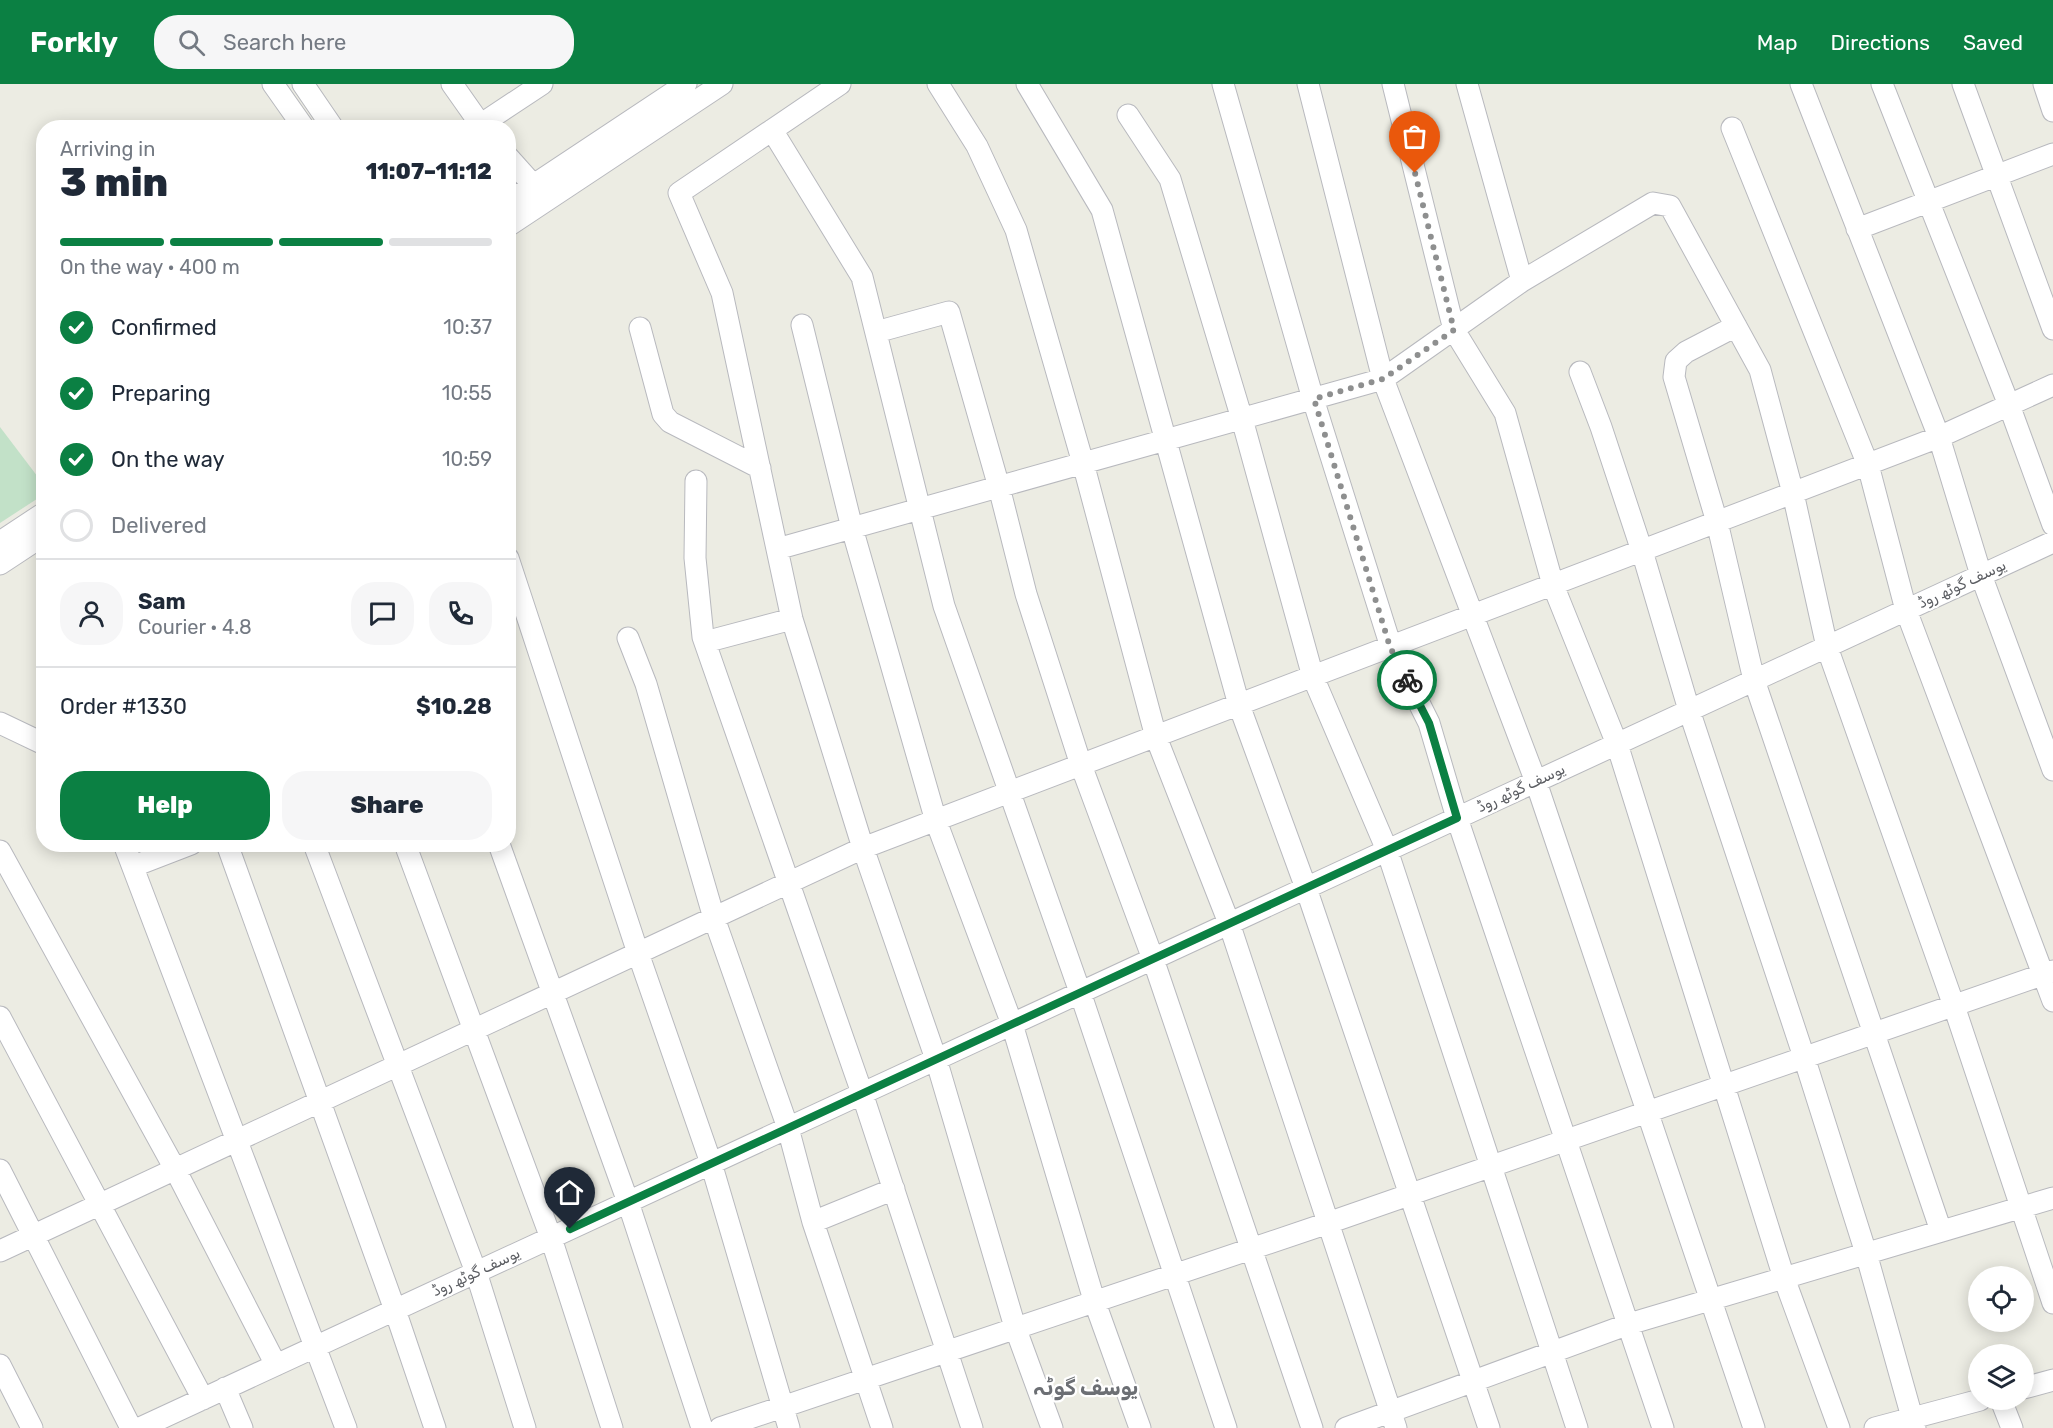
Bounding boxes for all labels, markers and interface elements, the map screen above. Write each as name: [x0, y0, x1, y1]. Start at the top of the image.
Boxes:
search box: [154, 15, 574, 69]
text: Forkly: [30, 26, 118, 59]
icon: search: [175, 26, 208, 59]
text: Search here: [223, 29, 346, 56]
text: Map: [1757, 30, 1798, 55]
text: Directions: [1831, 30, 1930, 55]
text: Saved: [1963, 30, 2023, 55]
pin: [1389, 111, 1440, 173]
icon: bag: [1398, 120, 1431, 153]
text: Arriving in: [60, 137, 155, 161]
text: 11:07–11:12: [366, 158, 492, 185]
text: 3 min: [60, 160, 168, 206]
text: On the way · 400 m: [60, 255, 240, 279]
icon: check: [60, 311, 93, 344]
text: Confirmed: [111, 314, 217, 341]
text: 10:37: [443, 315, 492, 339]
icon: check: [60, 377, 93, 410]
text: Preparing: [111, 380, 211, 407]
text: 10:55: [442, 381, 492, 405]
icon: check: [60, 443, 93, 476]
text: On the way: [111, 446, 225, 473]
text: 10:59: [442, 447, 492, 471]
text: Delivered: [111, 512, 207, 539]
street label: یوسف گوٹھ روڈ: [1915, 556, 2009, 613]
button: person: [60, 582, 123, 645]
button: chat: [351, 582, 414, 645]
button: phone: [429, 582, 492, 645]
text: Sam: [138, 588, 186, 615]
text: Courier · 4.8: [138, 615, 252, 639]
courier: [1377, 650, 1437, 710]
icon: bike: [1391, 664, 1424, 697]
text: Order #1330: [60, 693, 187, 720]
text: $10.28: [416, 693, 492, 720]
street label: یوسف گوٹھ روڈ: [1474, 760, 1568, 817]
button: Help: [60, 771, 270, 840]
button: Share: [282, 771, 492, 840]
pin: [544, 1167, 595, 1229]
icon: home: [553, 1176, 586, 1209]
street label: یوسف گوٹھ روڈ: [429, 1244, 523, 1301]
map controls: [1968, 1266, 2034, 1410]
button: locate: [1968, 1266, 2034, 1332]
button: layers: [1968, 1344, 2034, 1410]
district label: یوسف گوٹہ: [1034, 1375, 1138, 1401]

